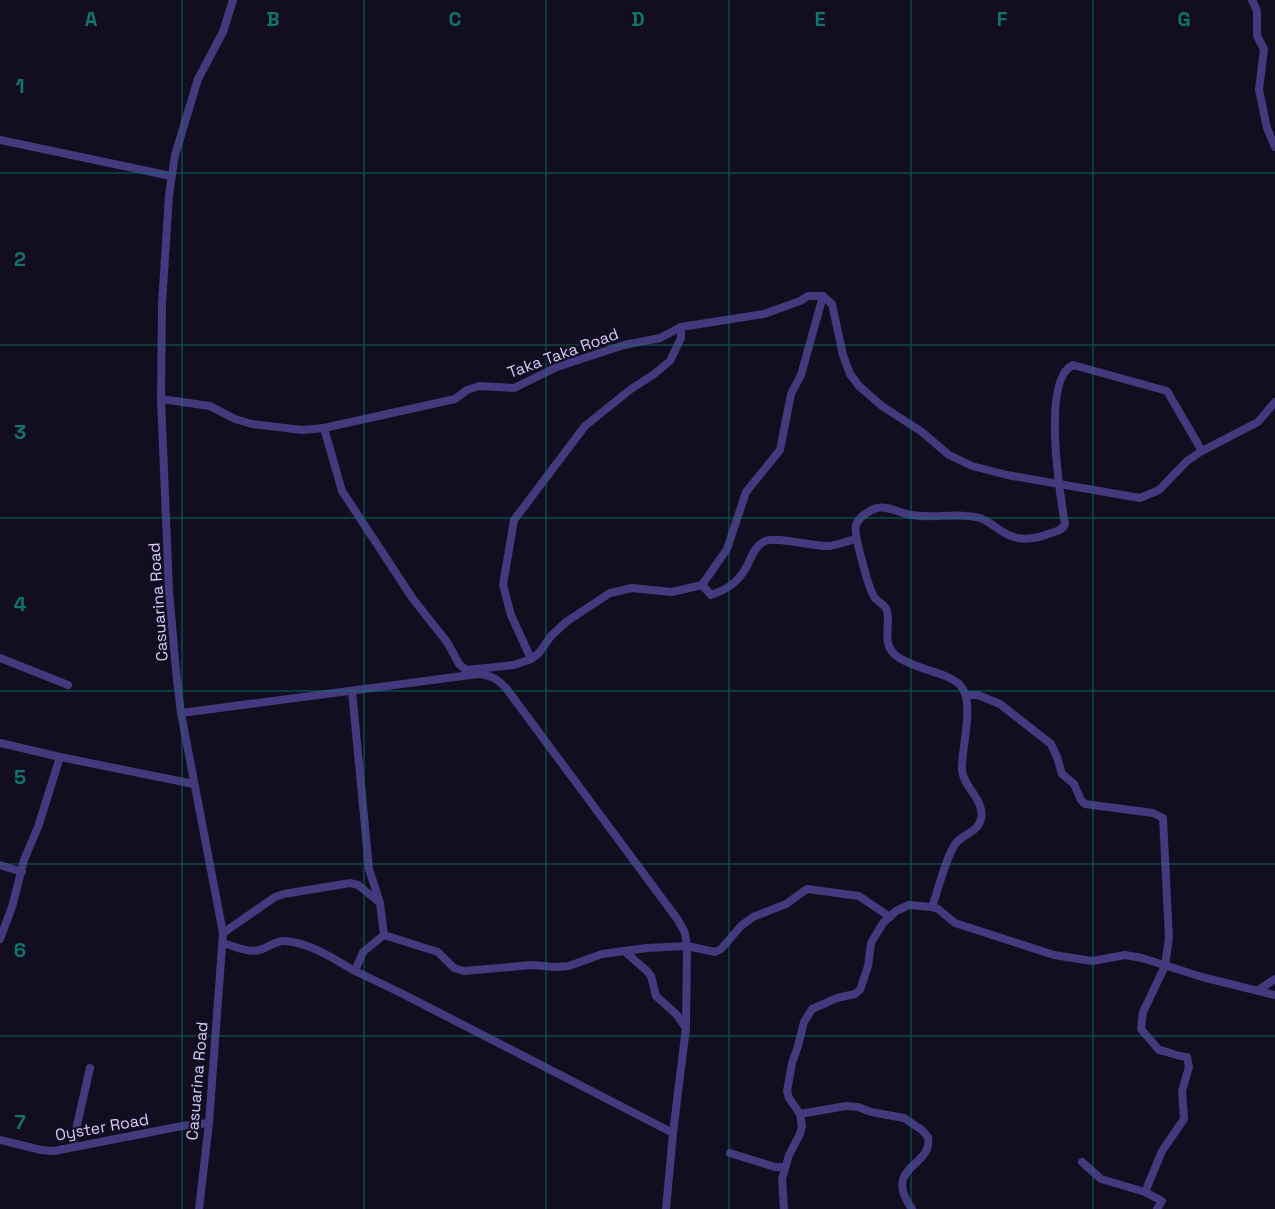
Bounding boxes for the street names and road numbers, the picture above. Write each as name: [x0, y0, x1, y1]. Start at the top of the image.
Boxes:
street label: Taka Taka Road: [505, 323, 621, 383]
street label: Casuarina Road: [143, 542, 173, 662]
street label: Casuarina Road: [181, 1021, 213, 1141]
street label: Oyster Road: [54, 1108, 150, 1146]

